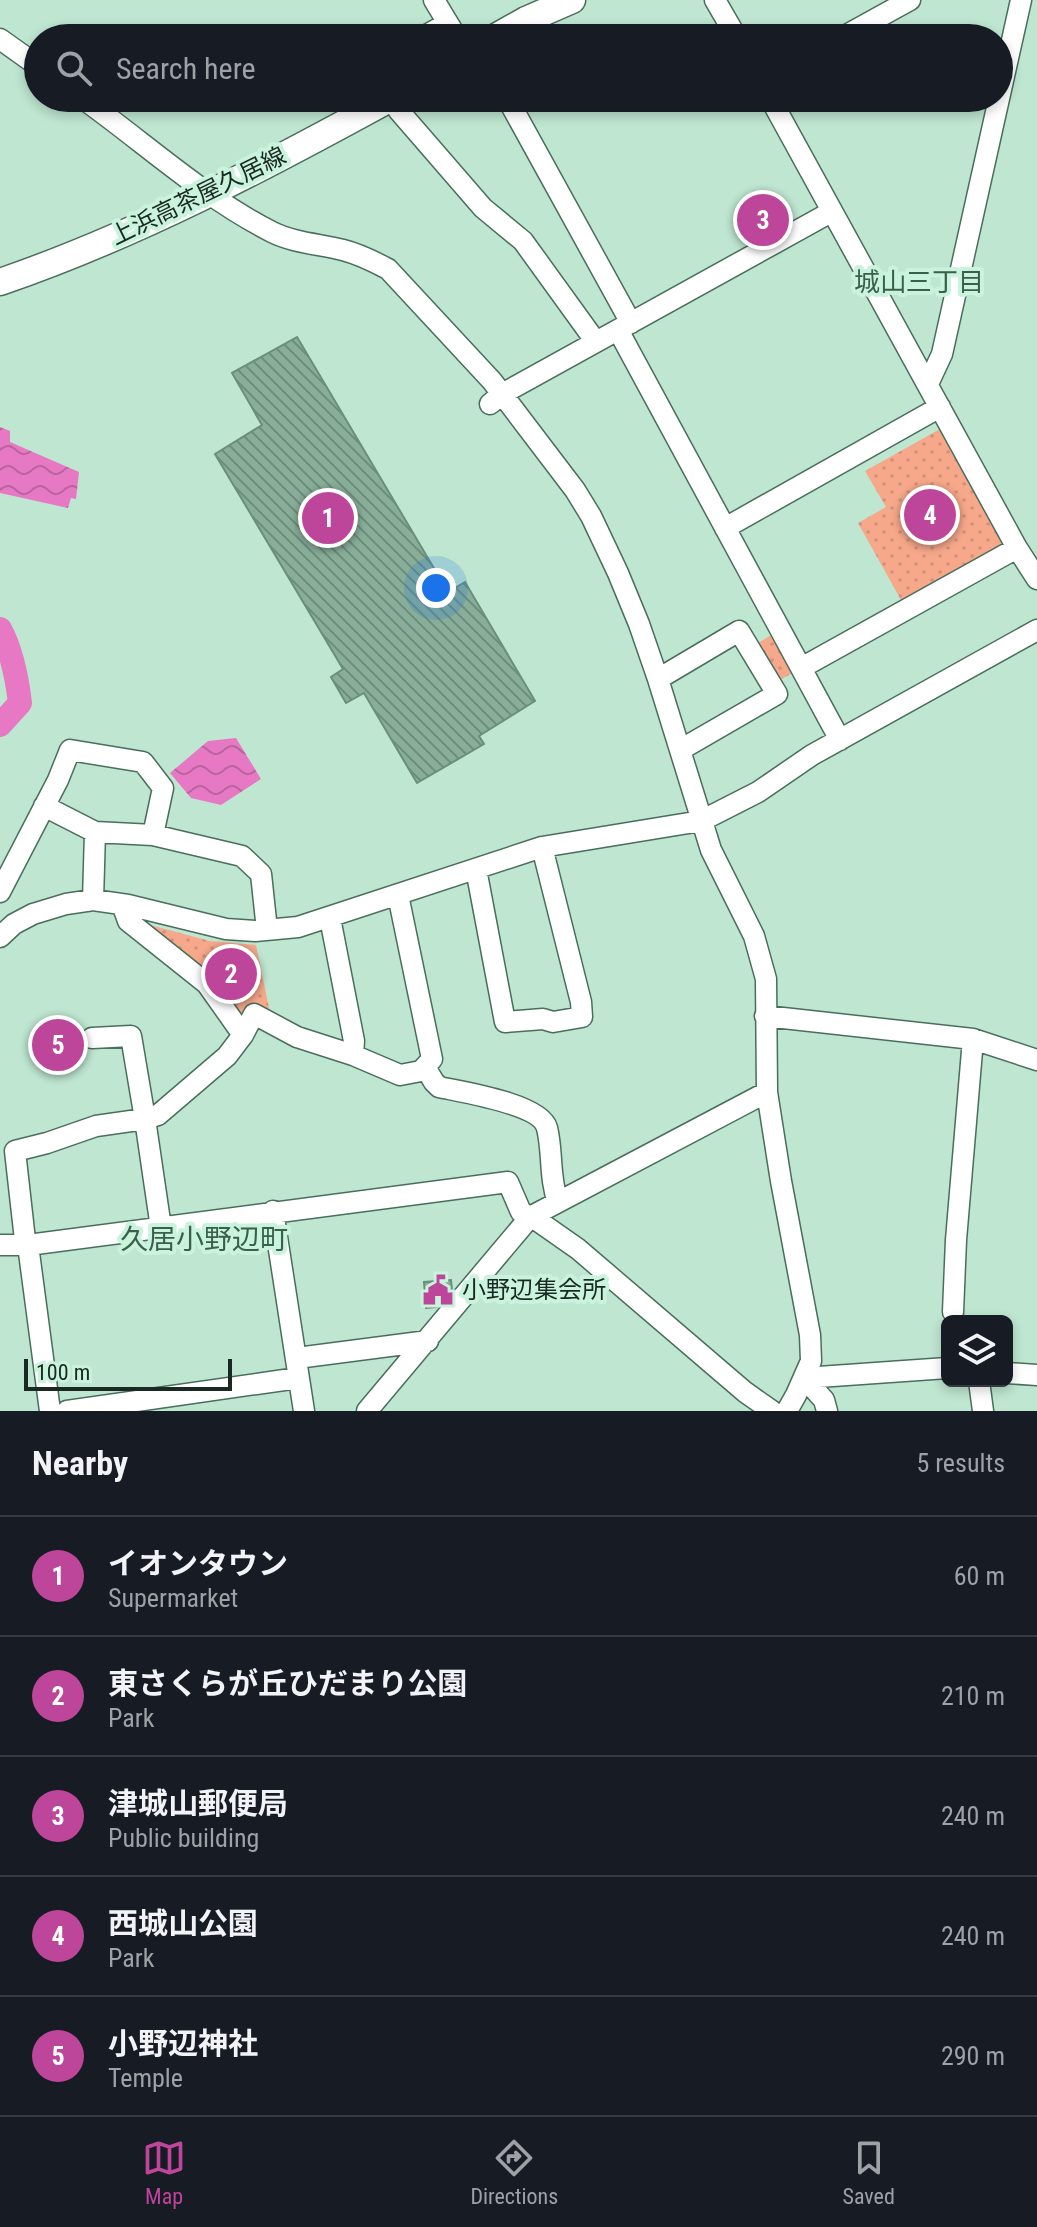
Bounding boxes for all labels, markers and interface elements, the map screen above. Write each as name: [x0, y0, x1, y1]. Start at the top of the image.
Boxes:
search box: [24, 24, 1013, 112]
icon: search: [52, 46, 96, 90]
text: Search here: [116, 51, 256, 86]
street label: 上浜高茶屋久居線: [106, 141, 290, 251]
pin: 3: [737, 190, 789, 250]
district label: 城山三丁目: [854, 267, 984, 297]
pin: 4: [904, 485, 956, 545]
pin: 1: [302, 488, 354, 548]
your location: [416, 568, 456, 608]
pin: 2: [205, 944, 257, 1004]
pin: 5: [32, 1015, 84, 1075]
district label: 久居小野辺町: [120, 1223, 288, 1256]
public building icon: 小野辺集会所: [421, 1273, 455, 1307]
place label: 小野辺集会所: [462, 1276, 606, 1304]
map controls: [941, 1315, 1013, 1387]
button: layers: [941, 1315, 1013, 1387]
scale bar: [24, 1355, 232, 1391]
text: 100 m: [36, 1360, 90, 1385]
text: Nearby: [32, 1443, 128, 1483]
text: 5 results: [916, 1448, 1005, 1478]
text: イオンタウン: [108, 1546, 288, 1581]
text: 1: [51, 1561, 65, 1591]
text: 60 m: [954, 1561, 1005, 1591]
text: Supermarket: [108, 1583, 238, 1613]
text: 東さくらが丘ひだまり公園: [108, 1666, 467, 1701]
text: 2: [51, 1681, 65, 1711]
text: 210 m: [941, 1681, 1005, 1711]
text: Park: [108, 1703, 154, 1733]
text: 津城山郵便局: [108, 1786, 288, 1821]
text: 3: [51, 1801, 65, 1831]
text: 240 m: [941, 1801, 1005, 1831]
text: Public building: [108, 1823, 259, 1853]
text: 西城山公園: [108, 1906, 258, 1941]
text: 4: [51, 1921, 65, 1951]
text: 240 m: [941, 1921, 1005, 1951]
text: Park: [108, 1943, 154, 1973]
text: 小野辺神社: [108, 2026, 258, 2061]
text: 5: [51, 2041, 65, 2071]
text: 290 m: [941, 2041, 1005, 2071]
text: Temple: [108, 2063, 183, 2093]
tab: Map: [142, 2136, 186, 2209]
tab: Directions: [470, 2136, 558, 2209]
tab: Saved: [843, 2136, 895, 2209]

